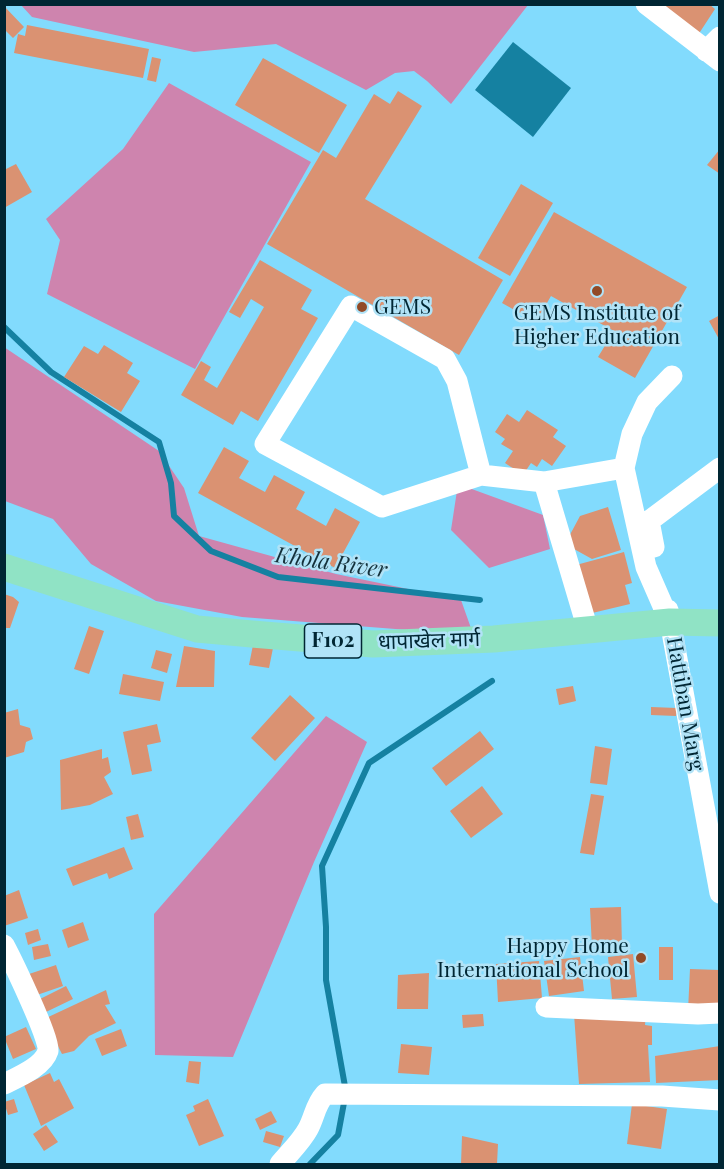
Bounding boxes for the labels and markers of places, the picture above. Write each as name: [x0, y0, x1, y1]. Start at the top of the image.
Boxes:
marker: GEMS Institute of Higher Education: [590, 284, 604, 298]
place label: GEMS: [374, 294, 431, 320]
marker: GEMS: [355, 300, 369, 314]
place label: GEMS Institute of Higher Education: [514, 300, 680, 350]
place label: Happy Home International School: [437, 933, 629, 983]
marker: Happy Home International School: [634, 951, 648, 965]

